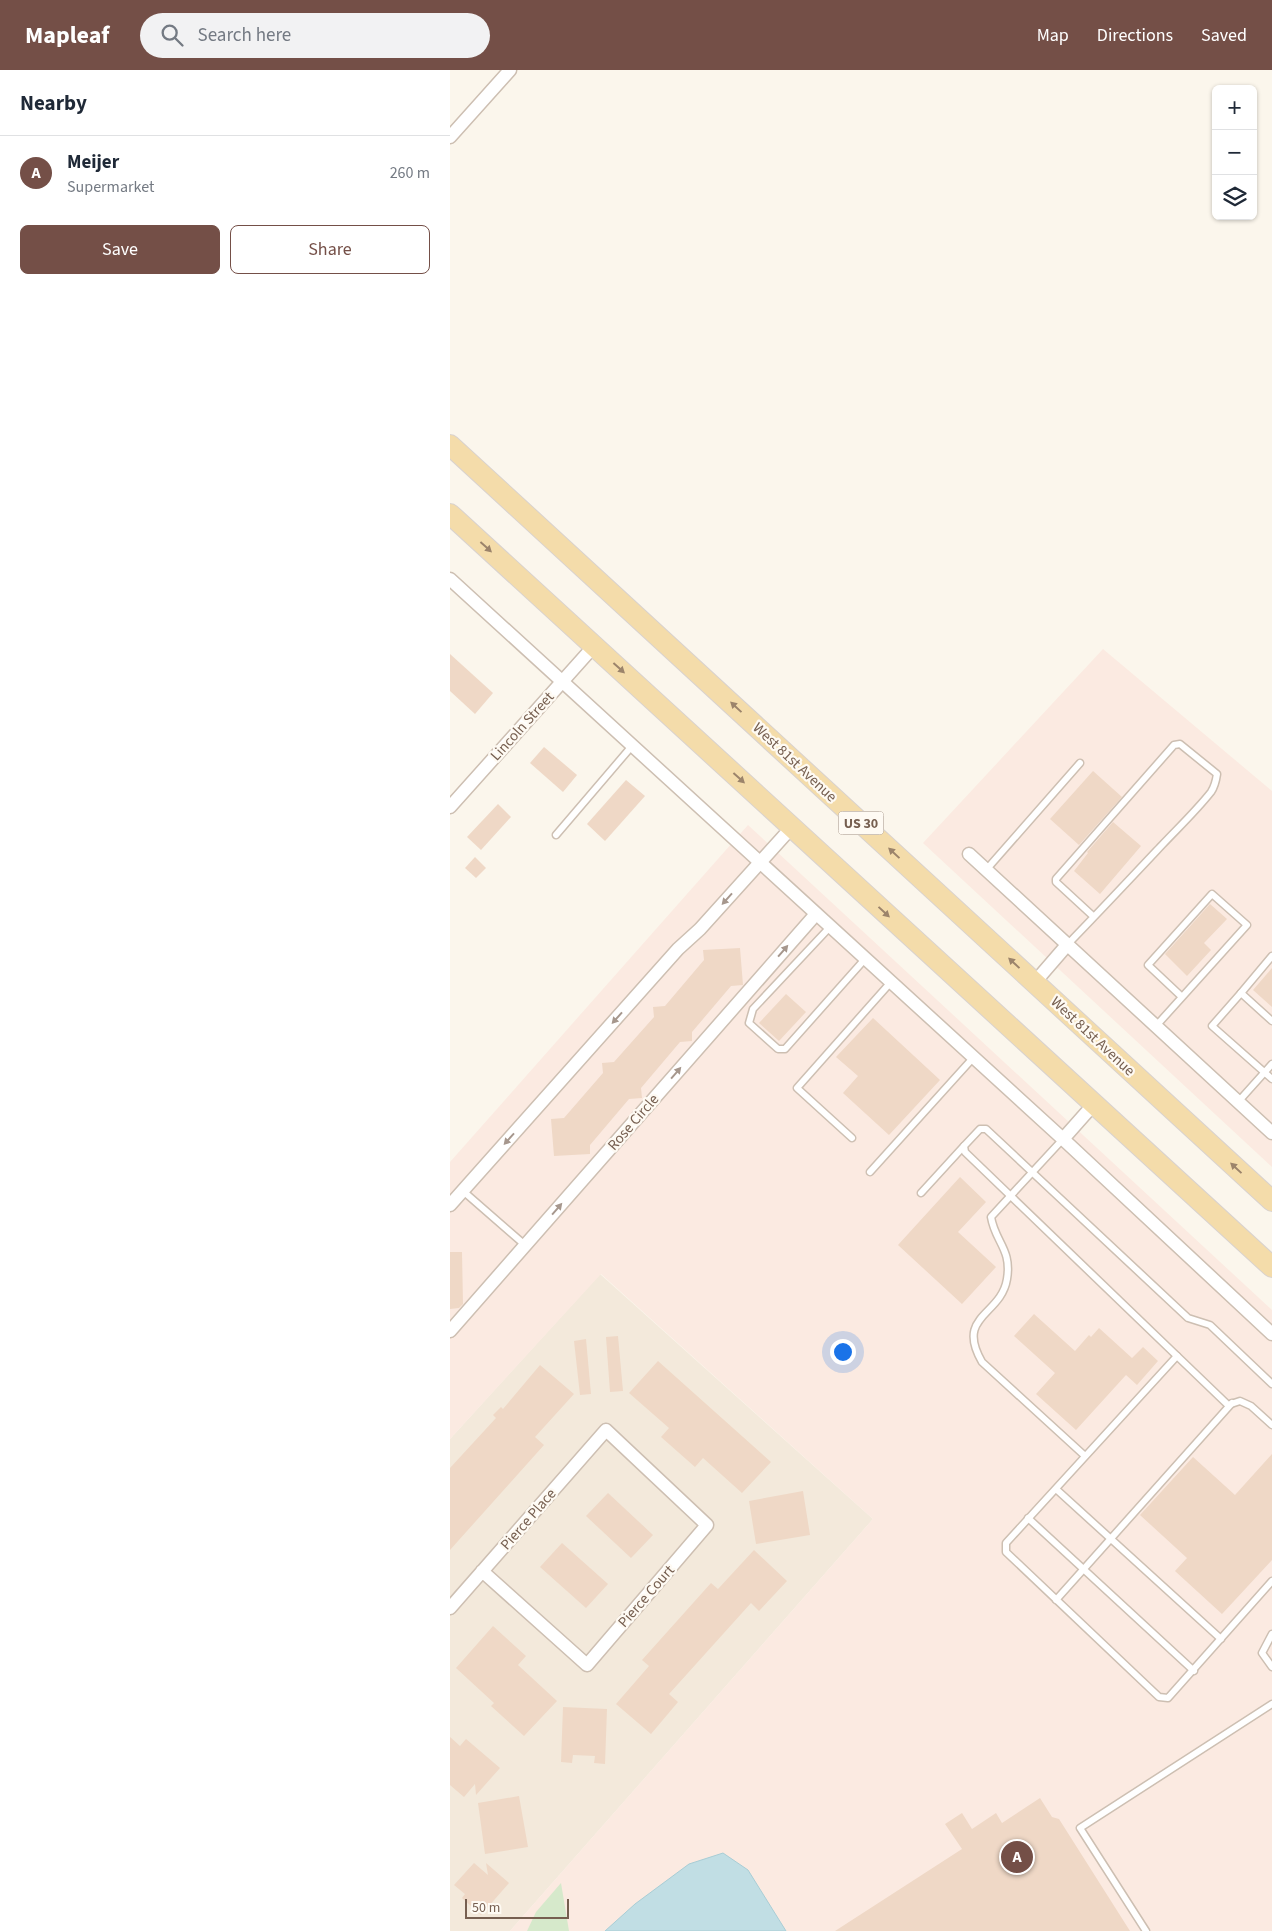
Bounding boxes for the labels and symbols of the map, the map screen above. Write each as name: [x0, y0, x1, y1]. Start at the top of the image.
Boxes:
one-way arrow: [480, 541, 492, 553]
one-way arrow: [612, 662, 624, 674]
street label: Lincoln Street: [486, 687, 559, 765]
one-way arrow: [730, 701, 742, 713]
street label: West 81st Avenue: [748, 718, 841, 807]
one-way arrow: [732, 772, 744, 784]
road number: US 30: [838, 811, 884, 834]
one-way arrow: [888, 847, 900, 859]
one-way arrow: [722, 892, 733, 905]
one-way arrow: [878, 906, 891, 917]
one-way arrow: [778, 945, 789, 958]
one-way arrow: [1008, 957, 1020, 969]
street label: West 81st Avenue: [1046, 992, 1139, 1081]
one-way arrow: [611, 1011, 623, 1023]
one-way arrow: [670, 1068, 682, 1080]
street label: Rose Circle: [603, 1090, 664, 1155]
one-way arrow: [503, 1133, 515, 1145]
one-way arrow: [1231, 1162, 1243, 1174]
one-way arrow: [552, 1202, 563, 1215]
your location: [830, 1339, 856, 1365]
street label: Pierce Place: [496, 1484, 561, 1555]
street label: Pierce Court: [613, 1560, 679, 1632]
pin: A: [1001, 1838, 1033, 1876]
scale bar: [465, 1896, 569, 1919]

